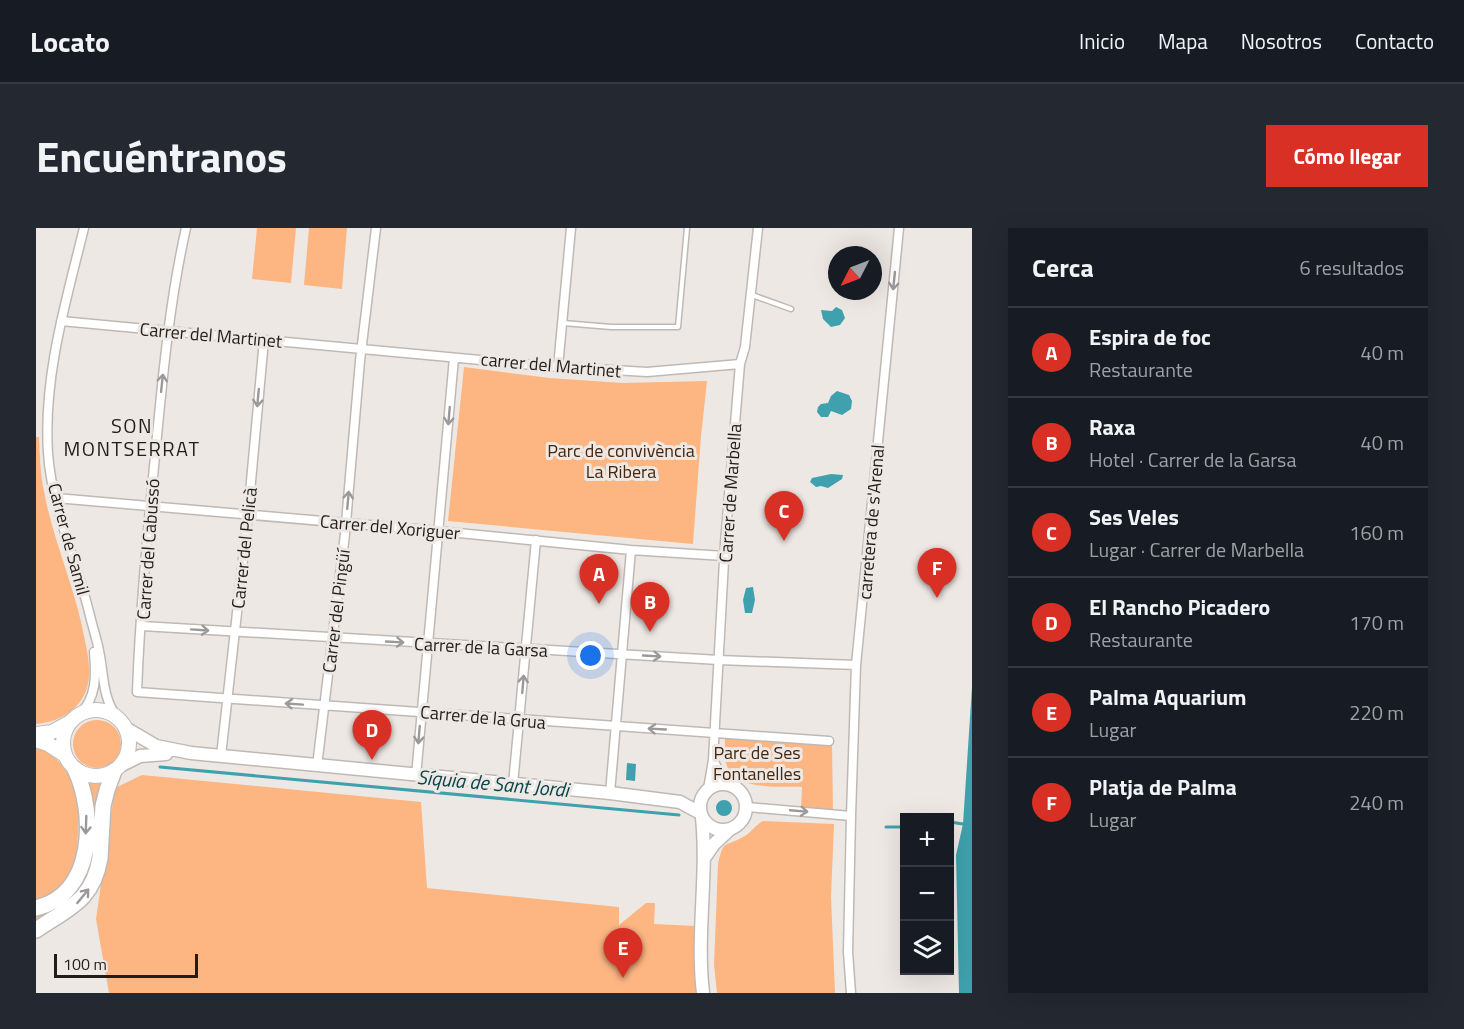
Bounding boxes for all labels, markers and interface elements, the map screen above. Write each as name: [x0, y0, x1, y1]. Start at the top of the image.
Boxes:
text: Locato: [30, 20, 110, 63]
text: Inicio: [1079, 25, 1125, 57]
text: Mapa: [1158, 25, 1208, 57]
text: Nosotros: [1241, 25, 1322, 57]
text: Contacto: [1355, 25, 1434, 57]
text: Encuéntranos: [36, 124, 287, 188]
button: Cómo llegar: [1266, 125, 1428, 187]
north arrow: [828, 246, 882, 300]
text: Cerca: [1032, 248, 1094, 287]
text: 6 resultados: [1300, 252, 1404, 283]
one-way arrow: [888, 271, 899, 290]
street label: Carrer del Martinet: [139, 315, 284, 355]
text: Espira de foc: [1089, 320, 1211, 354]
text: A: [1045, 337, 1058, 368]
text: 40 m: [1360, 337, 1404, 368]
street label: carrer del Martinet: [480, 345, 623, 385]
text: Restaurante: [1089, 354, 1193, 385]
one-way arrow: [157, 373, 168, 393]
one-way arrow: [252, 387, 263, 407]
one-way arrow: [443, 405, 454, 425]
district label: SON MONTSERRAT: [64, 410, 200, 464]
text: Raxa: [1089, 410, 1135, 444]
street label: Carrer de Marbella: [712, 423, 748, 563]
text: B: [1045, 427, 1058, 458]
text: 40 m: [1360, 427, 1404, 458]
park label: Parc de convivència La Ribera: [547, 437, 695, 485]
street label: carretera de s'Arenal: [851, 443, 891, 601]
text: Hotel · Carrer de la Garsa: [1089, 444, 1296, 475]
street label: Carrer del Cabussó: [130, 478, 166, 620]
street label: Carrer de Samil: [41, 480, 97, 598]
street label: Carrer del Pelicà: [224, 486, 264, 610]
one-way arrow: [343, 490, 354, 510]
pin: C: [764, 492, 804, 541]
text: Ses Veles: [1089, 500, 1179, 534]
street label: Carrer del Xoriguer: [319, 507, 461, 547]
text: C: [1046, 517, 1057, 548]
text: 160 m: [1349, 517, 1404, 548]
text: Lugar · Carrer de Marbella: [1089, 534, 1304, 565]
street label: Carrer del Pingüí: [315, 546, 357, 674]
pin: F: [918, 548, 956, 598]
pin: A: [580, 554, 618, 604]
pin: B: [630, 582, 670, 632]
text: El Rancho Picadero: [1089, 590, 1270, 624]
text: D: [1045, 607, 1058, 638]
text: 170 m: [1349, 607, 1404, 638]
text: Restaurante: [1089, 624, 1193, 655]
one-way arrow: [189, 625, 209, 636]
street label: Carrer de la Garsa: [413, 630, 549, 664]
one-way arrow: [384, 636, 404, 647]
your location: [576, 641, 605, 670]
one-way arrow: [642, 651, 662, 662]
one-way arrow: [518, 674, 529, 694]
text: Palma Aquarium: [1089, 680, 1247, 714]
text: E: [1046, 697, 1057, 728]
text: 220 m: [1349, 697, 1404, 728]
one-way arrow: [285, 698, 305, 709]
street label: Carrer de la Grua: [419, 698, 547, 736]
pin: D: [352, 710, 392, 760]
text: Lugar: [1089, 714, 1136, 745]
one-way arrow: [647, 723, 667, 734]
one-way arrow: [413, 725, 424, 745]
park label: Parc de Ses Fontanelles: [713, 739, 801, 787]
water label: Síquia de Sant Jordi: [416, 761, 573, 805]
text: Platja de Palma: [1089, 770, 1237, 804]
text: F: [1046, 787, 1057, 818]
text: 240 m: [1349, 787, 1404, 818]
text: Lugar: [1089, 804, 1136, 835]
one-way arrow: [788, 806, 808, 817]
map controls: [900, 813, 954, 975]
button: +: [900, 813, 954, 867]
one-way arrow: [81, 815, 92, 835]
button: −: [900, 867, 954, 921]
one-way arrow: [76, 889, 90, 904]
button: layers: [900, 921, 954, 975]
pin: E: [604, 928, 642, 978]
scale bar: [54, 951, 198, 978]
text: 100 m: [63, 952, 107, 976]

